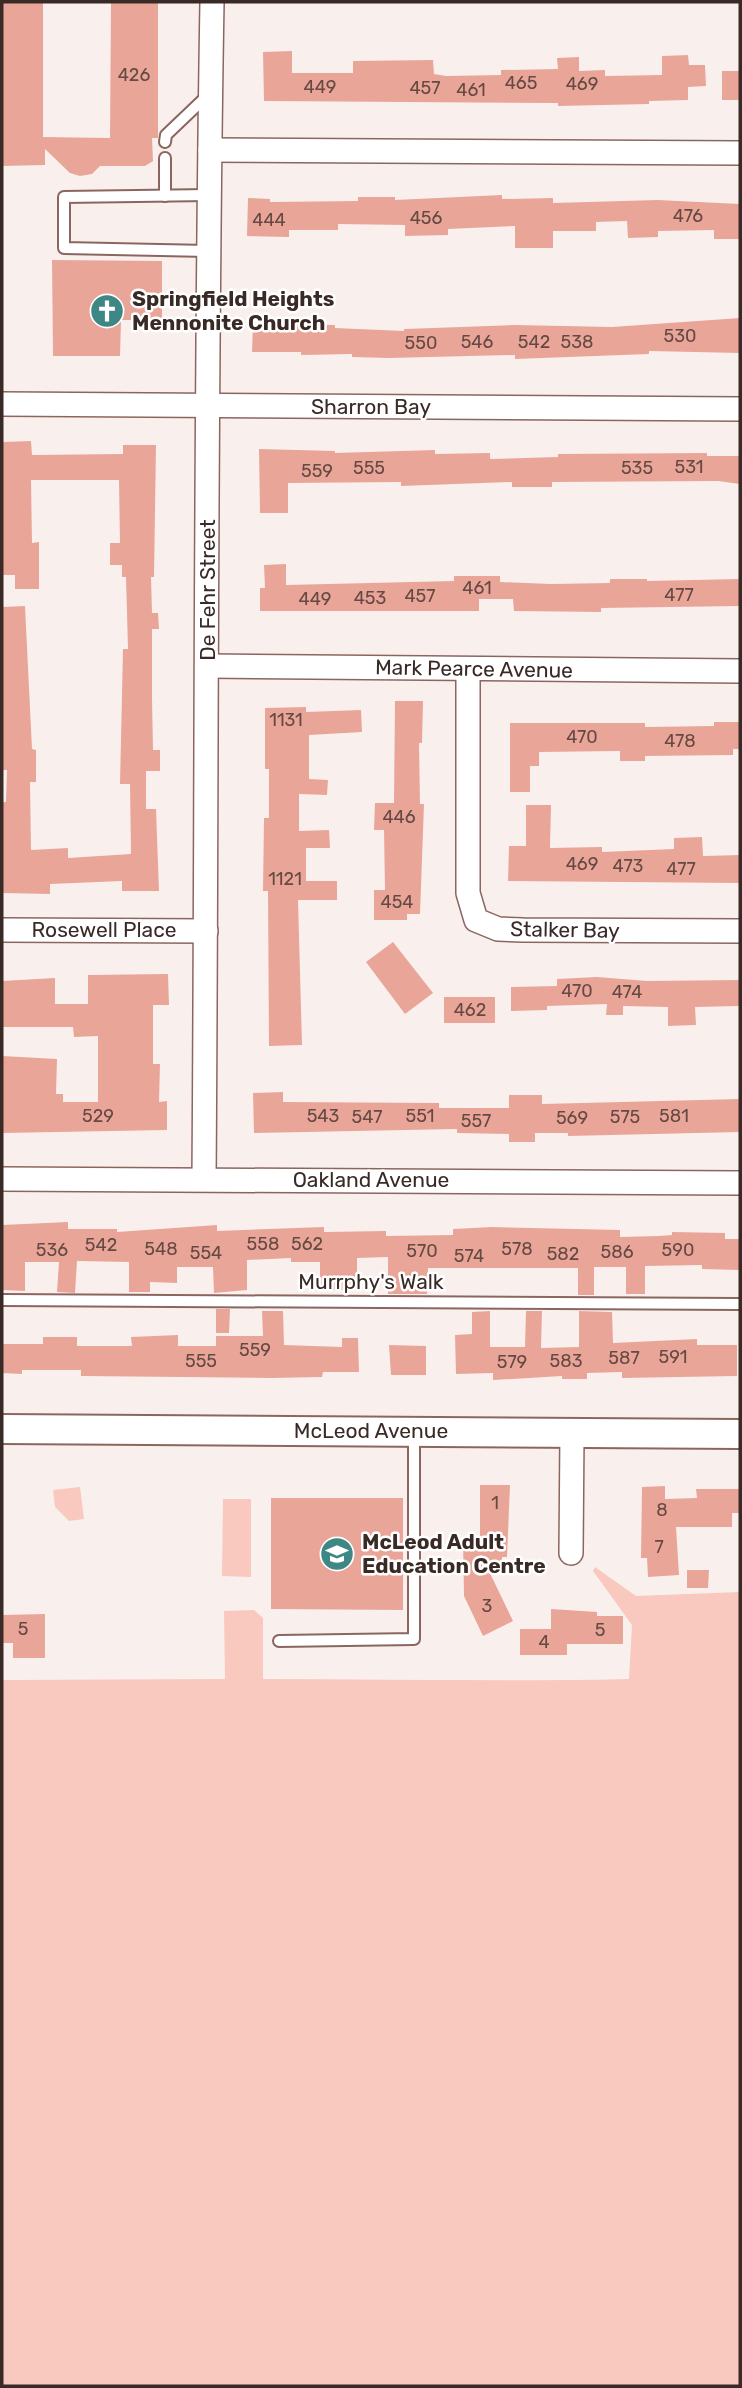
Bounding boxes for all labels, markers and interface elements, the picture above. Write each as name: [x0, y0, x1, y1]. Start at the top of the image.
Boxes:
house number: 426: [118, 64, 150, 86]
house number: 465: [505, 72, 537, 94]
house number: 469: [566, 73, 598, 95]
house number: 449: [304, 76, 336, 98]
house number: 457: [409, 77, 441, 99]
house number: 461: [456, 79, 486, 101]
house number: 476: [673, 205, 703, 227]
house number: 456: [410, 207, 443, 229]
house number: 444: [252, 209, 286, 231]
place label: Springfield Heights Mennonite Church: [132, 286, 334, 335]
church icon: Springfield Heights Mennonite Church: [88, 292, 126, 330]
house number: 530: [664, 325, 696, 347]
house number: 546: [461, 331, 494, 353]
house number: 542: [518, 331, 550, 353]
house number: 538: [561, 331, 593, 353]
house number: 550: [405, 332, 437, 354]
street label: Sharron Bay: [311, 394, 431, 419]
house number: 531: [675, 456, 703, 478]
house number: 555: [353, 457, 385, 479]
house number: 535: [621, 457, 653, 479]
house number: 559: [301, 460, 333, 482]
street label: De Fehr Street: [195, 519, 220, 661]
house number: 461: [462, 577, 492, 599]
house number: 477: [664, 584, 694, 606]
house number: 457: [404, 585, 436, 607]
house number: 453: [354, 587, 386, 609]
house number: 449: [299, 588, 331, 610]
street label: Mark Pearce Avenue: [375, 654, 573, 683]
house number: 1131: [269, 709, 303, 731]
house number: 470: [566, 726, 598, 748]
house number: 478: [664, 730, 696, 752]
house number: 446: [382, 806, 416, 828]
house number: 469: [566, 853, 598, 875]
house number: 473: [613, 855, 643, 877]
house number: 477: [666, 858, 696, 880]
house number: 1121: [268, 868, 302, 890]
house number: 454: [380, 891, 414, 913]
street label: Stalker Bay: [510, 916, 620, 943]
street label: Rosewell Place: [31, 917, 177, 942]
house number: 470: [561, 980, 593, 1002]
house number: 474: [612, 981, 642, 1003]
house number: 462: [454, 999, 486, 1021]
house number: 529: [82, 1105, 114, 1127]
house number: 543: [307, 1105, 339, 1127]
house number: 551: [406, 1105, 434, 1127]
house number: 581: [659, 1105, 689, 1127]
house number: 547: [352, 1106, 382, 1128]
house number: 575: [610, 1106, 640, 1128]
house number: 569: [556, 1107, 588, 1129]
house number: 557: [461, 1110, 491, 1132]
street label: Oakland Avenue: [293, 1167, 449, 1192]
house number: 558: [247, 1233, 279, 1255]
house number: 562: [291, 1233, 323, 1255]
house number: 542: [85, 1234, 117, 1256]
house number: 548: [144, 1238, 178, 1260]
house number: 578: [501, 1238, 533, 1260]
house number: 536: [36, 1239, 68, 1261]
house number: 590: [662, 1239, 694, 1261]
house number: 570: [406, 1240, 438, 1262]
house number: 586: [601, 1241, 634, 1263]
house number: 554: [190, 1242, 222, 1264]
house number: 582: [547, 1243, 579, 1265]
house number: 574: [454, 1245, 484, 1267]
street label: Murrphy's Walk: [298, 1269, 444, 1294]
house number: 559: [239, 1339, 271, 1361]
house number: 591: [658, 1346, 688, 1368]
house number: 587: [608, 1347, 640, 1369]
house number: 555: [185, 1350, 217, 1372]
house number: 583: [550, 1350, 582, 1372]
house number: 579: [497, 1351, 527, 1373]
street label: McLeod Avenue: [294, 1418, 448, 1443]
house number: 1: [491, 1492, 499, 1514]
house number: 8: [656, 1499, 668, 1521]
place label: McLeod Adult Education Centre: [362, 1529, 546, 1578]
school or university icon: McLeod Adult Education Centre: [318, 1535, 356, 1573]
house number: 7: [654, 1536, 664, 1558]
house number: 3: [482, 1595, 492, 1617]
house number: 5: [18, 1618, 28, 1640]
house number: 5: [595, 1619, 605, 1641]
house number: 4: [538, 1631, 550, 1653]

